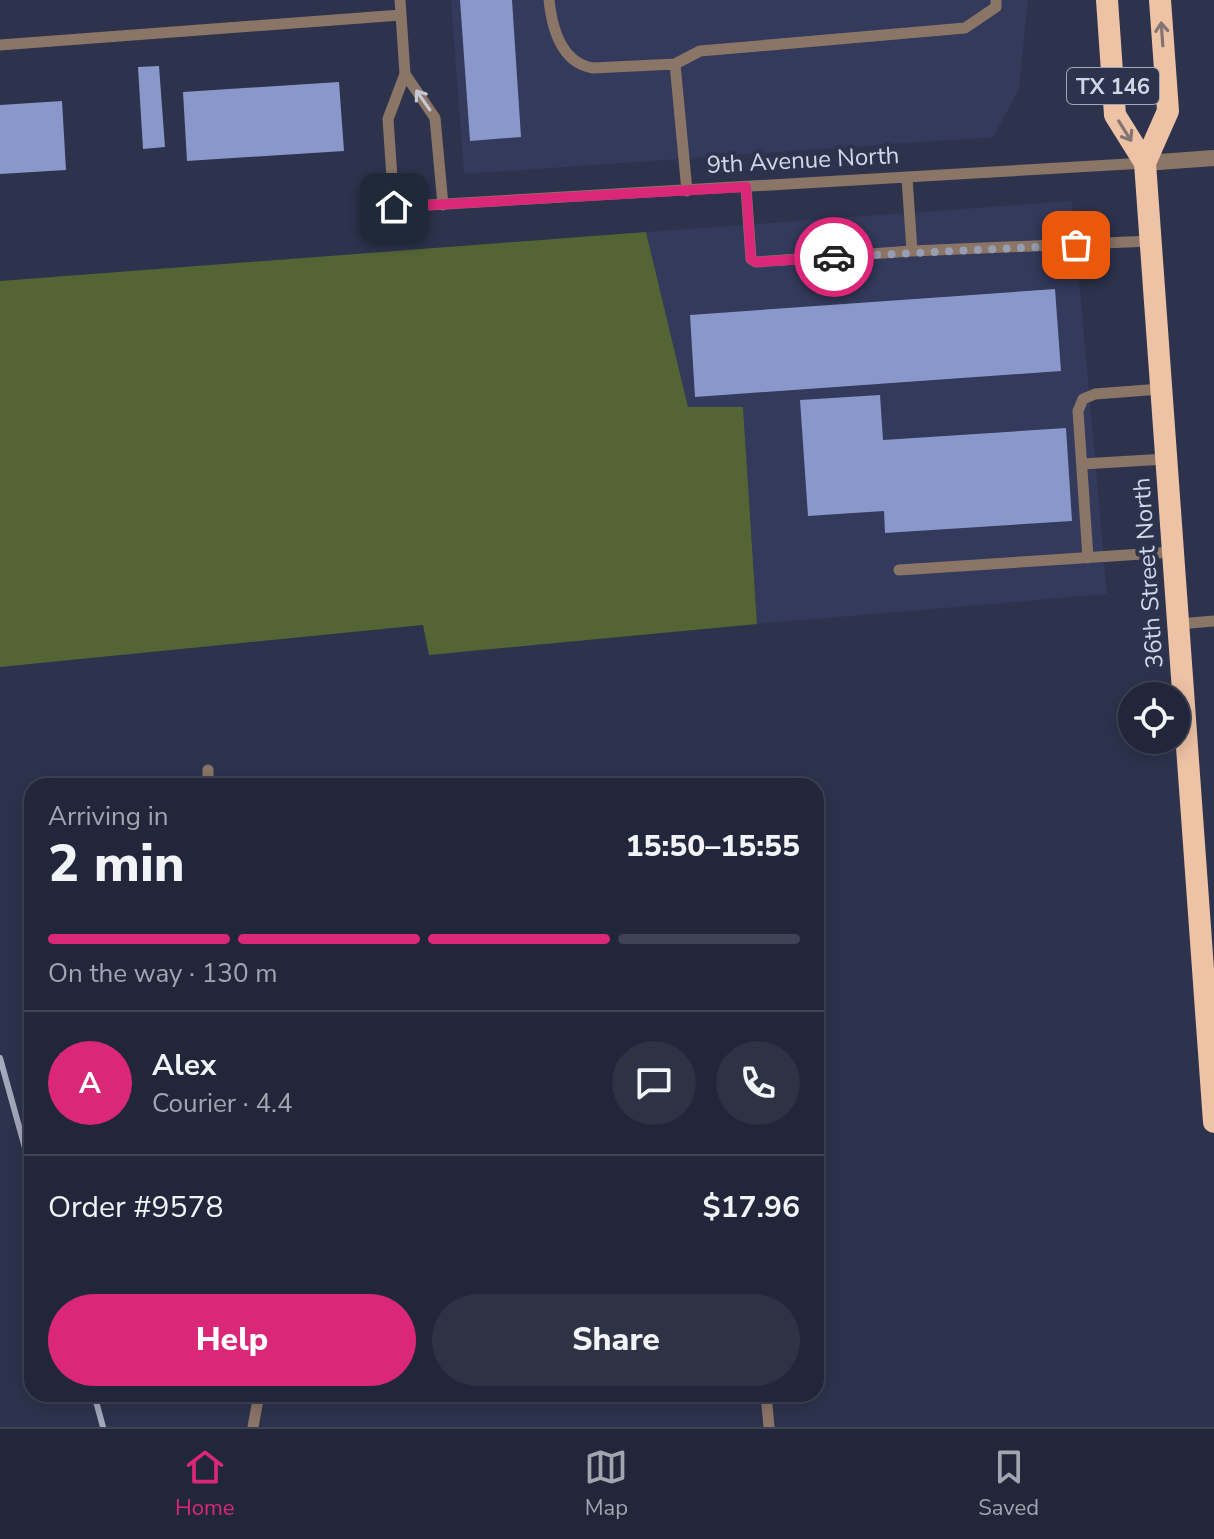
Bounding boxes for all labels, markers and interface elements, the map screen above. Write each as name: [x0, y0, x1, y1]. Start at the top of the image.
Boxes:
one-way arrow: [1154, 21, 1169, 48]
road number: TX 146: [1067, 68, 1159, 104]
one-way arrow: [415, 90, 431, 112]
one-way arrow: [1118, 119, 1134, 142]
street label: 9th Avenue North: [706, 139, 900, 181]
pin: [360, 173, 428, 241]
icon: home: [372, 185, 416, 229]
pin: [1042, 211, 1110, 279]
courier: [794, 217, 874, 297]
icon: bag: [1054, 223, 1098, 267]
icon: car: [812, 235, 856, 279]
street label: 36th Street North: [1125, 477, 1171, 669]
map controls: [1118, 682, 1190, 754]
button: locate: [1118, 682, 1190, 754]
text: Arriving in: [48, 799, 169, 834]
text: 15:50–15:55: [625, 826, 800, 867]
text: 2 min: [48, 828, 185, 899]
text: On the way · 130 m: [48, 956, 277, 991]
button: chat: [612, 1041, 696, 1125]
button: phone: [716, 1041, 800, 1125]
text: Alex: [152, 1045, 216, 1086]
text: A: [79, 1063, 101, 1104]
text: Courier · 4.4: [152, 1086, 293, 1121]
text: Order #9578: [48, 1187, 223, 1228]
text: $17.96: [703, 1187, 800, 1228]
button: Help: [48, 1294, 416, 1386]
button: Share: [432, 1294, 800, 1386]
tab: Home: [175, 1445, 234, 1523]
tab: Map: [584, 1445, 628, 1523]
tab: Saved: [978, 1445, 1039, 1523]

